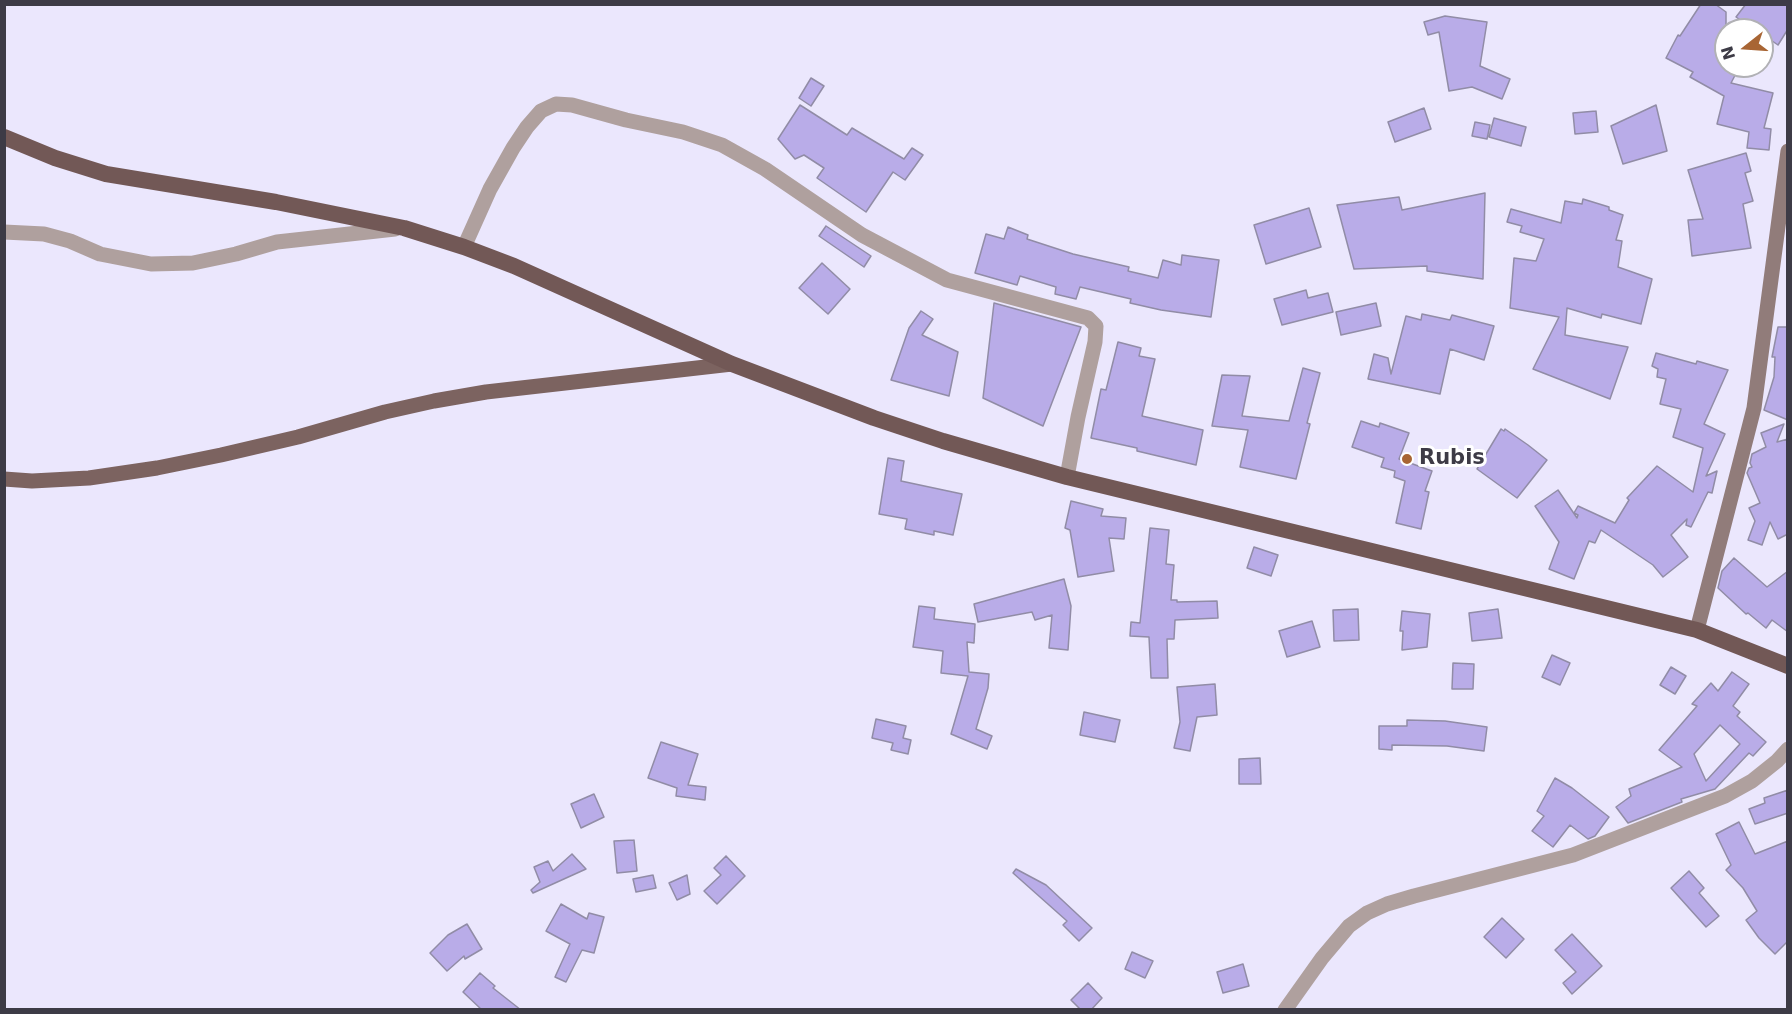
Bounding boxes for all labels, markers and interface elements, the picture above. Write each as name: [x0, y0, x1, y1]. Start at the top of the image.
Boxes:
north arrow: [1714, 18, 1774, 78]
text: N: [1717, 44, 1739, 62]
place label: Rubis: [1419, 446, 1485, 472]
marker: Rubis: [1400, 452, 1414, 466]

